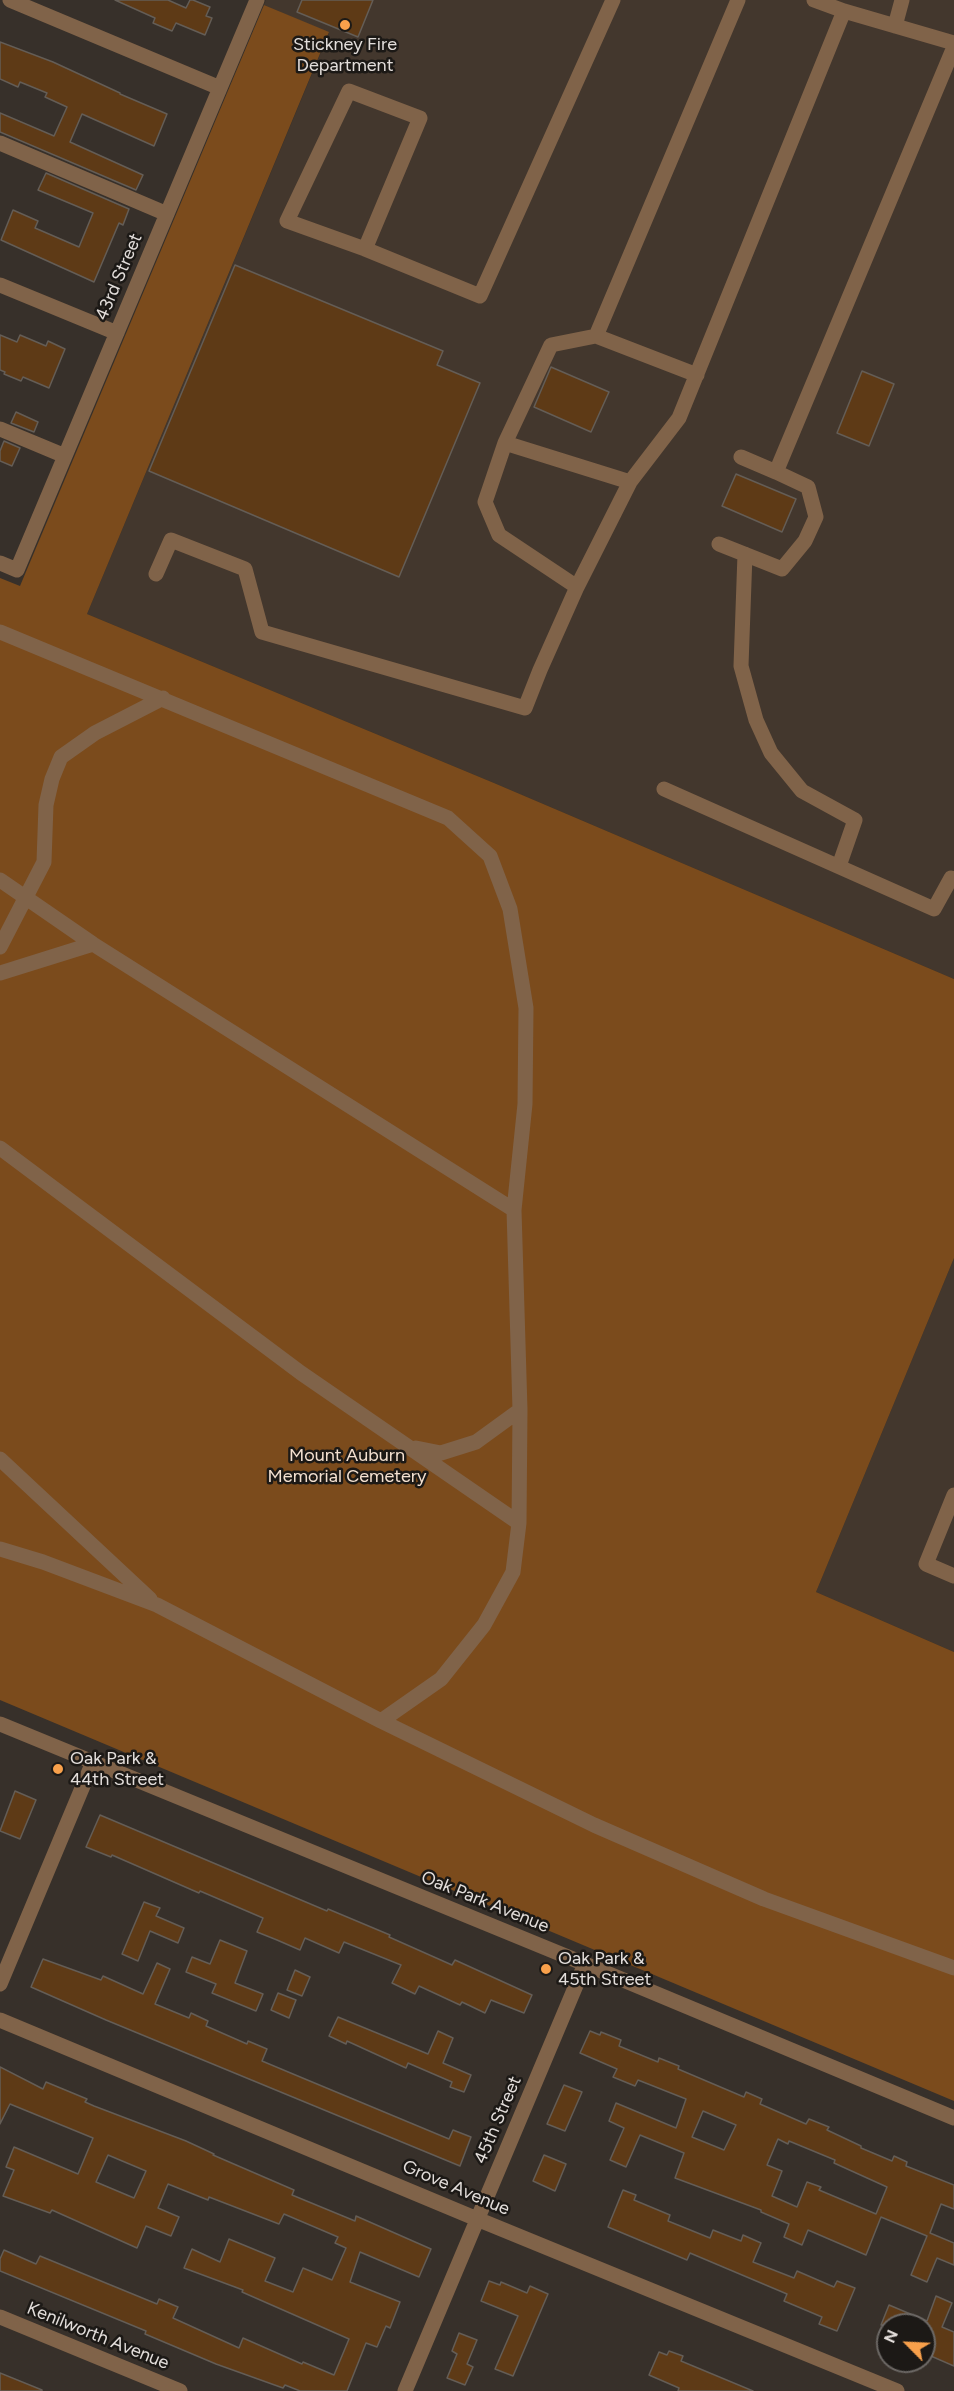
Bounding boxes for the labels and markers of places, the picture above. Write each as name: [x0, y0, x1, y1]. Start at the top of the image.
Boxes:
marker: Stickney Fire Department: [338, 18, 352, 32]
place label: Stickney Fire Department: [293, 34, 397, 76]
place label: Oak Park & 44th Street: [70, 1748, 164, 1790]
marker: Oak Park & 44th Street: [51, 1762, 65, 1776]
place label: Oak Park & 45th Street: [558, 1948, 651, 1990]
marker: Oak Park & 45th Street: [539, 1962, 553, 1976]

